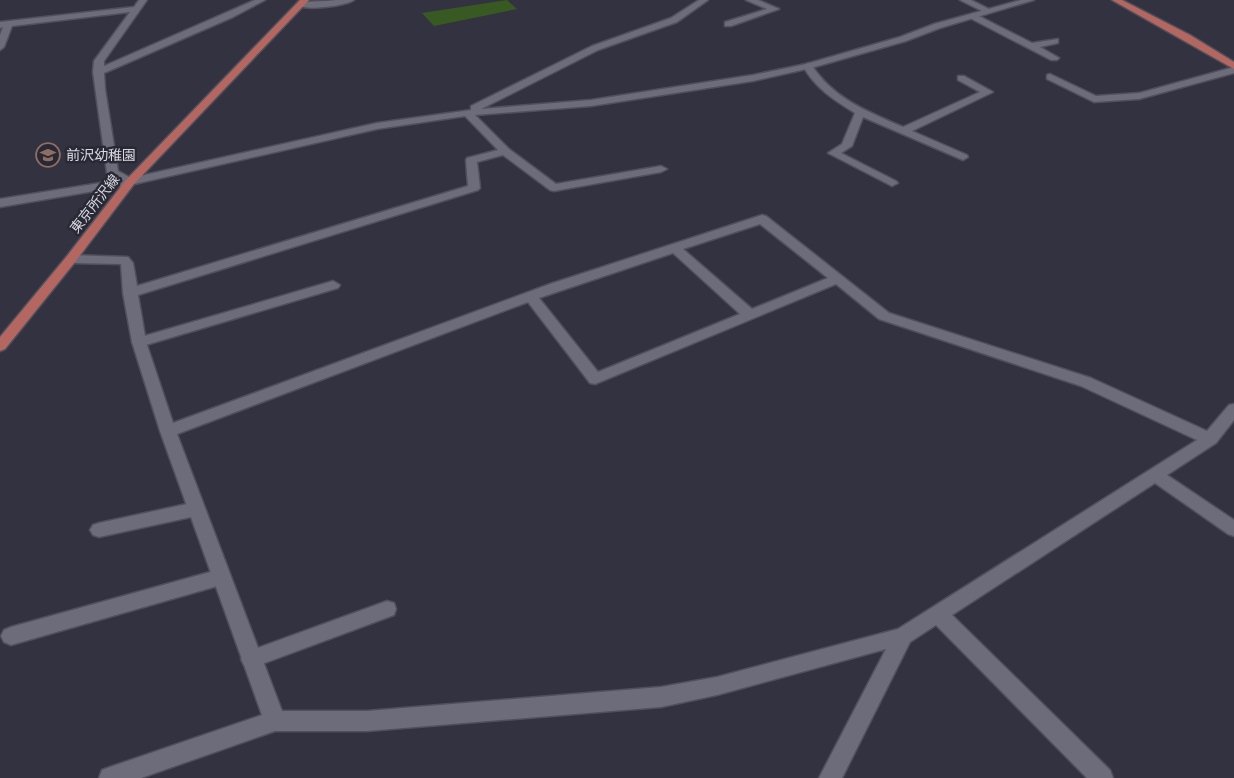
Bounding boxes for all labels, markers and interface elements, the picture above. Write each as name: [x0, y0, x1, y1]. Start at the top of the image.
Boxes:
school or university icon: 前沢幼稚園: [35, 142, 61, 168]
place label: 前沢幼稚園: [66, 147, 136, 164]
street label: 東京所沢線: [67, 171, 123, 237]

